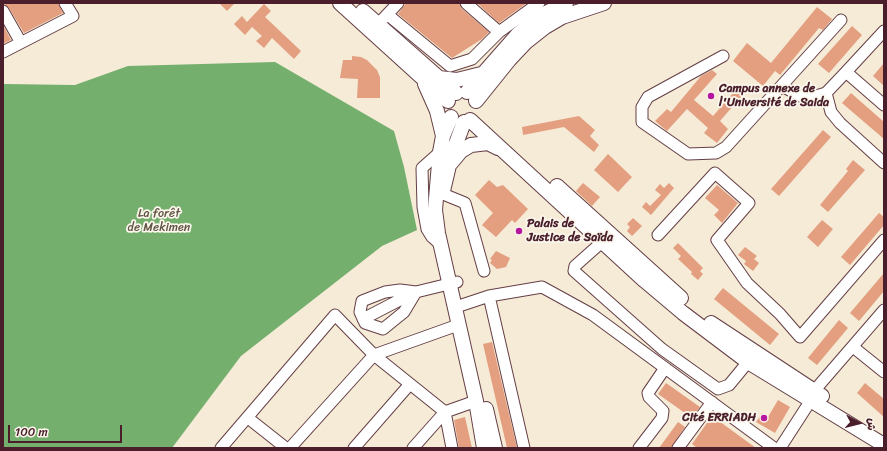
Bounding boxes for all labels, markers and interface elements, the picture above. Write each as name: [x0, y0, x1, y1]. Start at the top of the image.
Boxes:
place label: Campus annexe de l'Université de Saida: [719, 82, 829, 110]
marker: Campus annexe de l'Université de Saida: [706, 91, 716, 101]
park label: La forêt de Mekimen: [128, 207, 190, 235]
place label: Palais de Justice de Saïda: [527, 217, 613, 245]
marker: Palais de Justice de Saïda: [514, 226, 524, 236]
north arrow: [839, 403, 879, 443]
place label: Cité ERRIADH: [682, 411, 756, 425]
marker: Cité ERRIADH: [759, 413, 769, 423]
scale bar: [10, 417, 124, 443]
text: ش: [861, 417, 882, 432]
text: 100 m: [15, 421, 48, 443]

